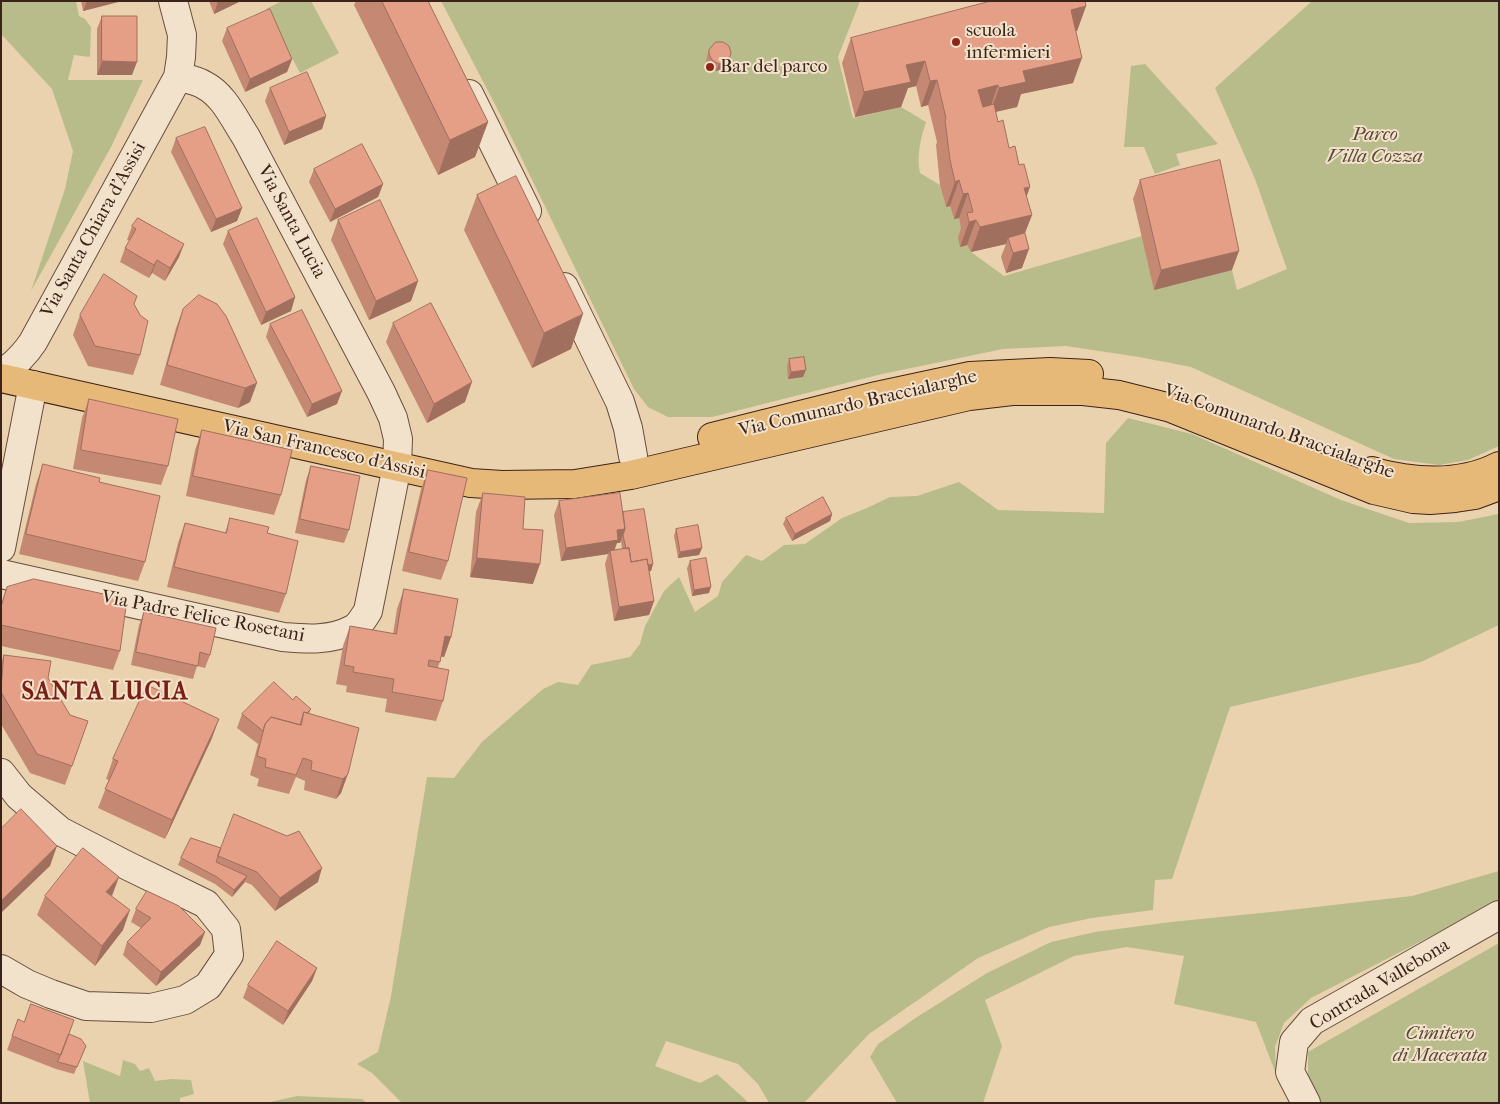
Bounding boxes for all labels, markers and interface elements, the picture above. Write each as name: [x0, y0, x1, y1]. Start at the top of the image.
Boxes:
place label: scuola infermieri: [966, 20, 1050, 64]
marker: scuola infermieri: [950, 36, 962, 48]
place label: Bar del parco: [720, 56, 827, 78]
marker: Bar del parco: [704, 61, 716, 73]
park label: Parco Villa Cozza: [1327, 124, 1423, 168]
street label: Via Santa Chiara d'Assisi: [36, 138, 152, 322]
street label: Via Santa Lucia: [252, 162, 330, 282]
street label: Via Comunardo Braccialarghe: [737, 365, 979, 443]
street label: Via Comunardo Braccialarghe: [1161, 380, 1397, 484]
street label: Via San Francesco d'Assisi: [220, 416, 428, 484]
street label: Via Padre Felice Rosetani: [99, 586, 307, 648]
district label: SANTA LUCIA: [20, 679, 190, 707]
street label: Contrada Vallebona: [1306, 934, 1454, 1036]
park label: Cimitero di Macerata: [1393, 1023, 1487, 1067]

